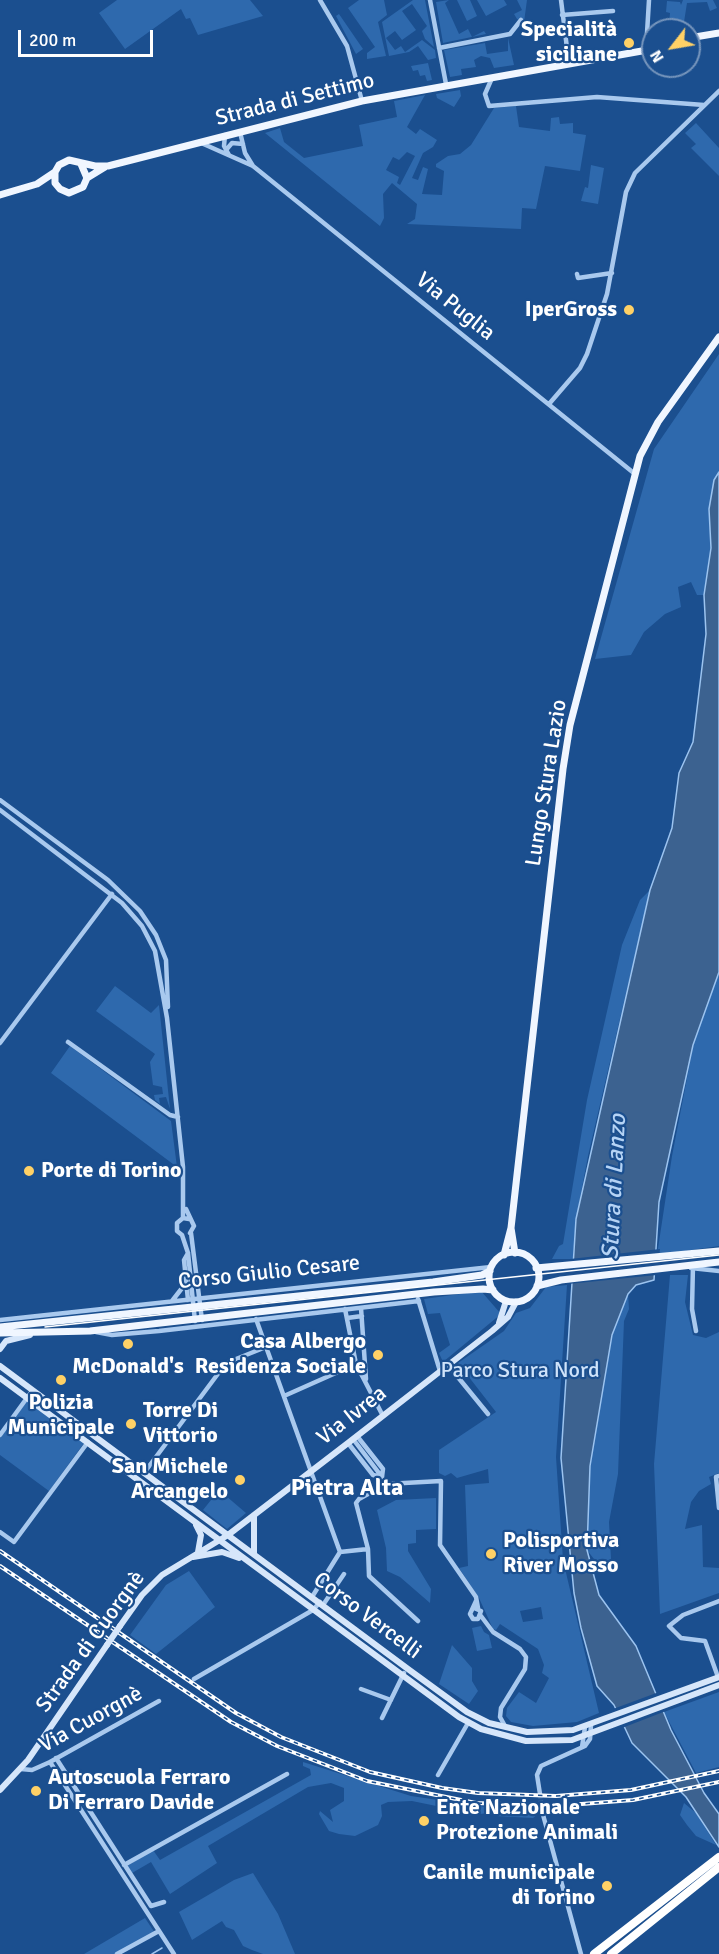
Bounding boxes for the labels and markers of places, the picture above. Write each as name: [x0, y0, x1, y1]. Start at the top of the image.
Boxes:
place label: Specialità siciliane: [521, 17, 617, 68]
marker: Specialità siciliane: [622, 36, 636, 50]
place label: IperGross: [525, 297, 617, 323]
marker: IperGross: [622, 303, 636, 317]
place label: Porte di Torino: [41, 1158, 182, 1184]
marker: Porte di Torino: [22, 1164, 36, 1178]
place label: Casa Albergo Residenza Sociale: [195, 1329, 366, 1380]
marker: McDonald's: [121, 1337, 135, 1351]
marker: Casa Albergo Residenza Sociale: [371, 1348, 385, 1362]
place label: McDonald's: [72, 1354, 184, 1380]
marker: Polizia Municipale: [54, 1373, 68, 1387]
place label: Polizia Municipale: [8, 1390, 114, 1442]
place label: Torre Di Vittorio: [143, 1398, 218, 1450]
marker: Torre Di Vittorio: [124, 1417, 138, 1431]
place label: San Michele Arcangelo: [112, 1454, 228, 1506]
marker: San Michele Arcangelo: [233, 1473, 247, 1487]
place label: Polisportiva River Mosso: [503, 1528, 619, 1580]
marker: Polisportiva River Mosso: [484, 1547, 498, 1561]
place label: Autoscuola Ferraro Di Ferraro Davide: [48, 1765, 231, 1816]
marker: Autoscuola Ferraro Di Ferraro Davide: [29, 1784, 43, 1798]
place label: Ente Nazionale Protezione Animali: [436, 1795, 618, 1846]
marker: Ente Nazionale Protezione Animali: [417, 1814, 431, 1828]
place label: Canile municipale di Torino: [423, 1860, 595, 1912]
marker: Canile municipale di Torino: [600, 1879, 614, 1893]

